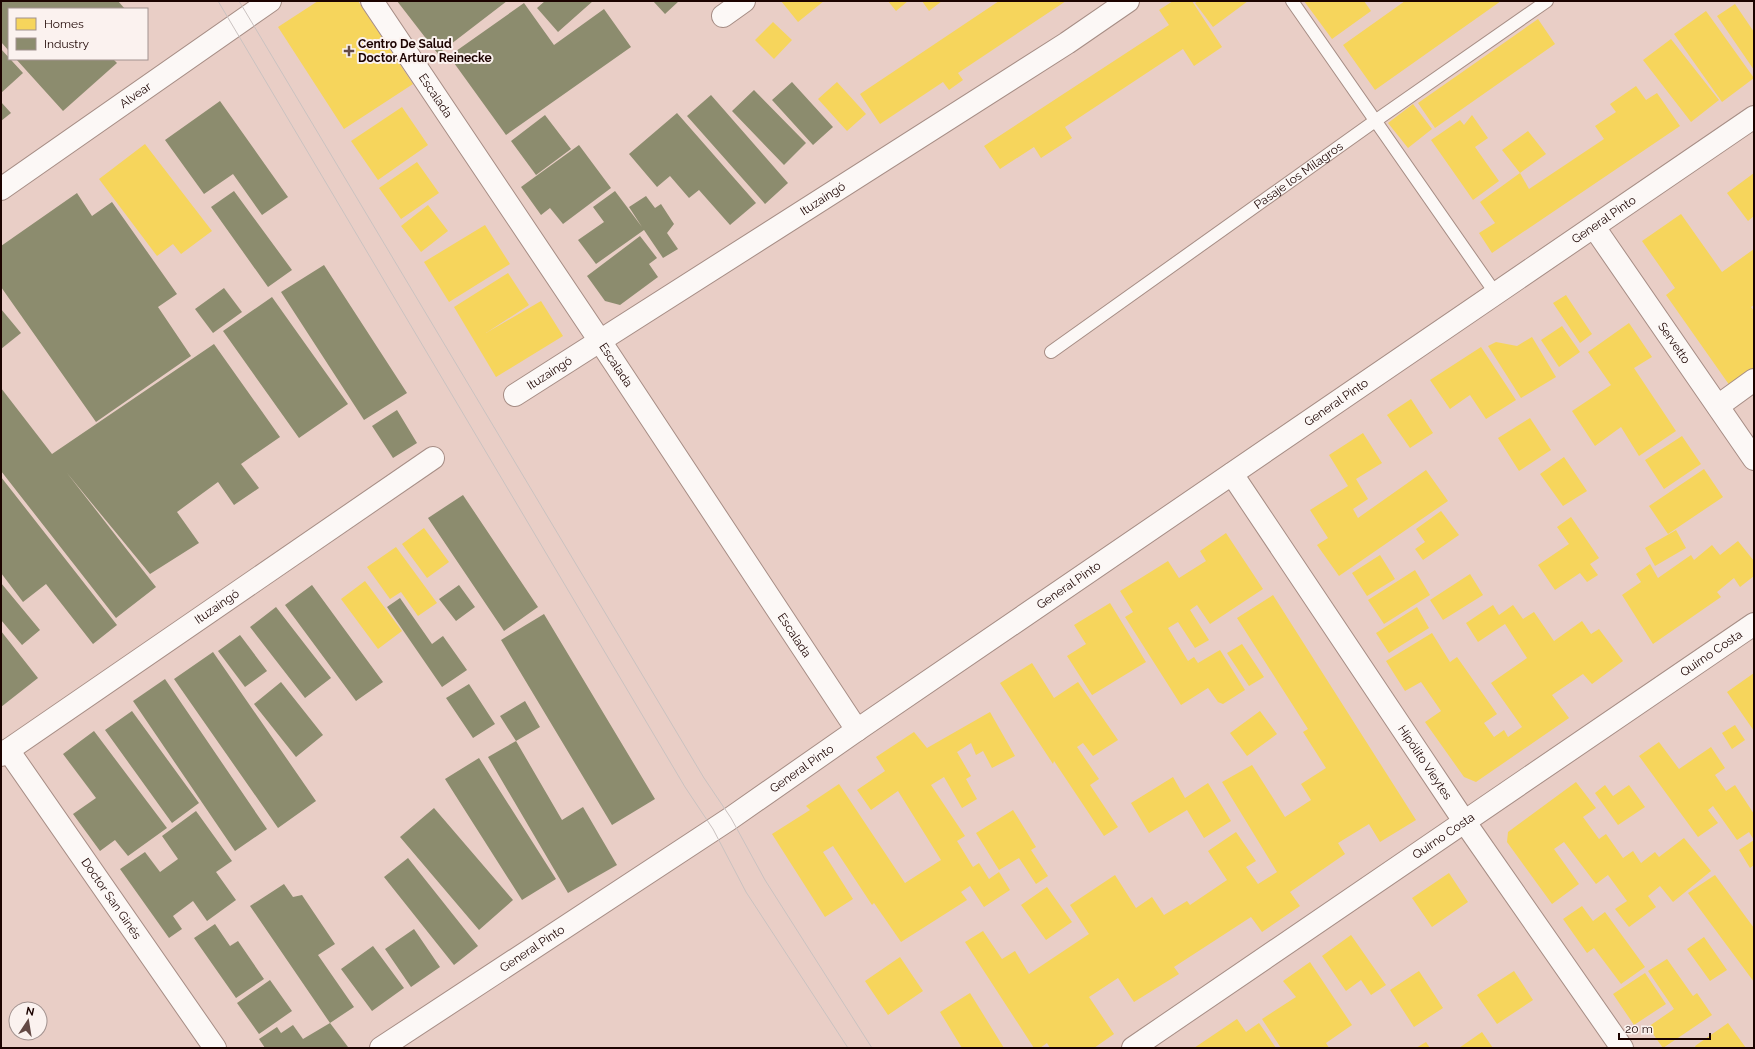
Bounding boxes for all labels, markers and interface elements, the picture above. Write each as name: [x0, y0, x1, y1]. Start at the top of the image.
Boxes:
legend: [8, 8, 148, 60]
text: Homes: [44, 17, 84, 31]
text: Industry: [44, 37, 90, 51]
place label: Centro De Salud Doctor Arturo Reinecke: [358, 37, 492, 65]
marker: Centro De Salud Doctor Arturo Reinecke: [343, 45, 355, 57]
street label: Escalada: [416, 71, 455, 120]
street label: Alvear: [117, 79, 154, 111]
street label: Pasaje los Milagros: [1251, 139, 1346, 212]
street label: Ituzaingó: [798, 179, 848, 218]
street label: General Pinto: [1569, 193, 1638, 246]
street label: Servetto: [1655, 320, 1693, 366]
street label: Escalada: [596, 340, 635, 390]
street label: Ituzaingó: [524, 353, 575, 392]
street label: General Pinto: [1302, 376, 1371, 429]
street label: General Pinto: [1034, 558, 1103, 612]
street label: Ituzaingó: [192, 586, 242, 627]
street label: Escalada: [775, 610, 814, 660]
street label: Quirno Costa: [1677, 627, 1745, 679]
street label: Hipólito Vieytes: [1395, 723, 1455, 803]
street label: General Pinto: [767, 742, 836, 796]
street label: Quirno Costa: [1410, 810, 1477, 862]
street label: Doctor San Ginés: [78, 856, 144, 942]
street label: General Pinto: [497, 922, 567, 975]
north arrow: [8, 1001, 48, 1041]
text: N: [25, 1004, 35, 1019]
scale bar: [1619, 1015, 1710, 1041]
text: 20 m: [1625, 1022, 1653, 1036]

